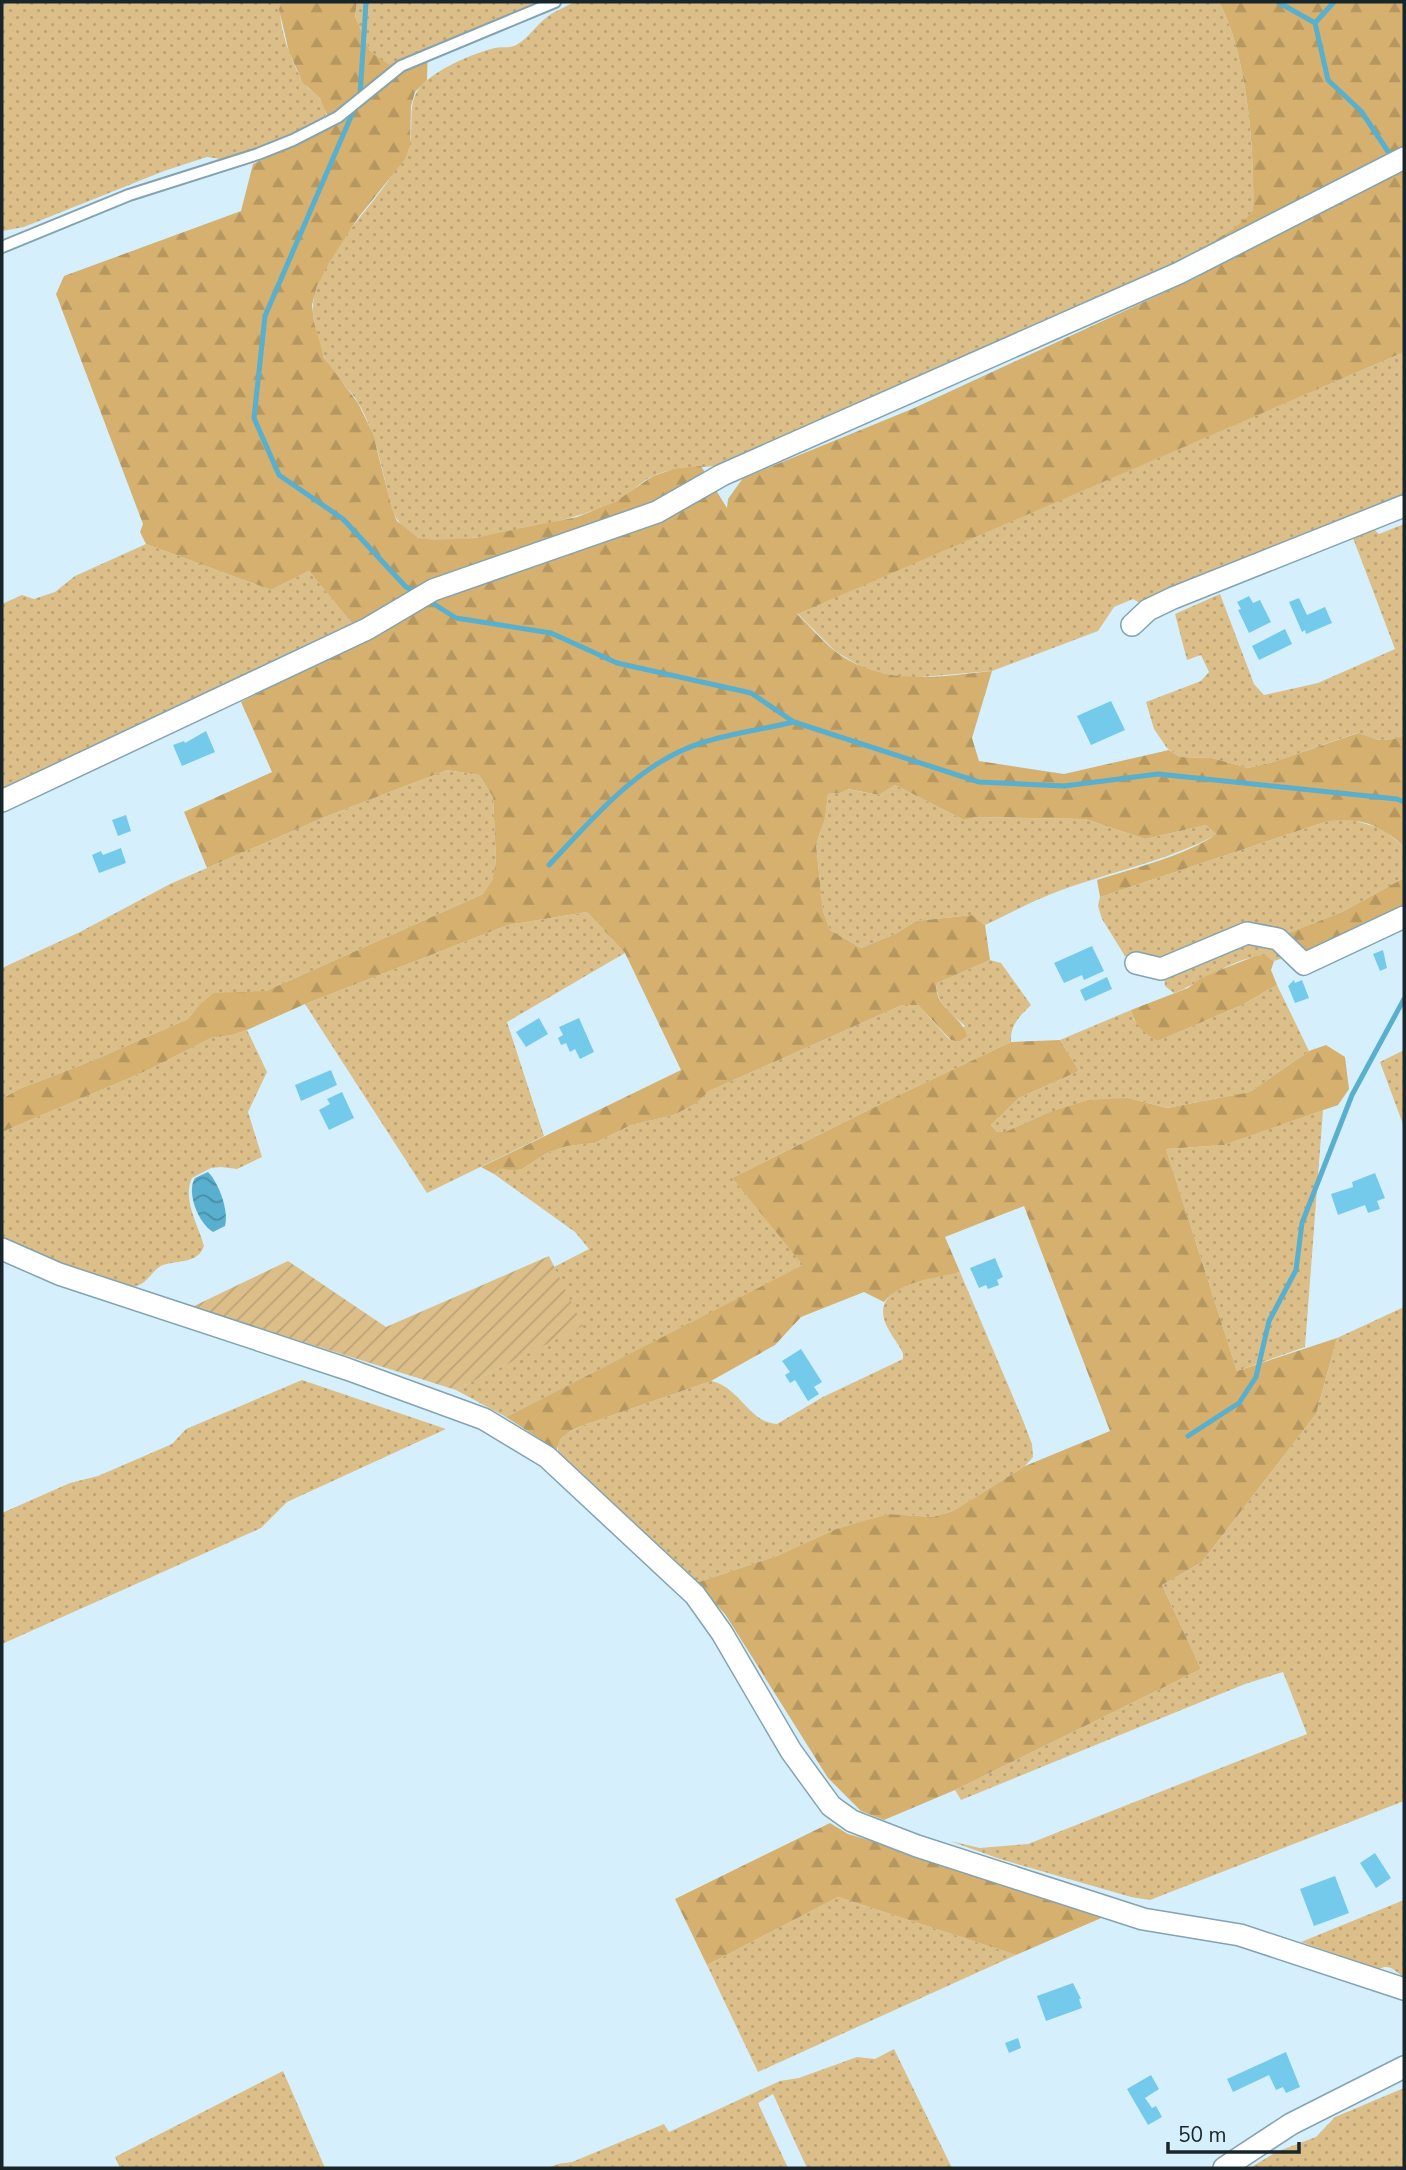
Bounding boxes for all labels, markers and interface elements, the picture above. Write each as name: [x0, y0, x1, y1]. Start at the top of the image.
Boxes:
scale bar: [1168, 2110, 1299, 2154]
text: 50 m: [1178, 2121, 1227, 2149]

